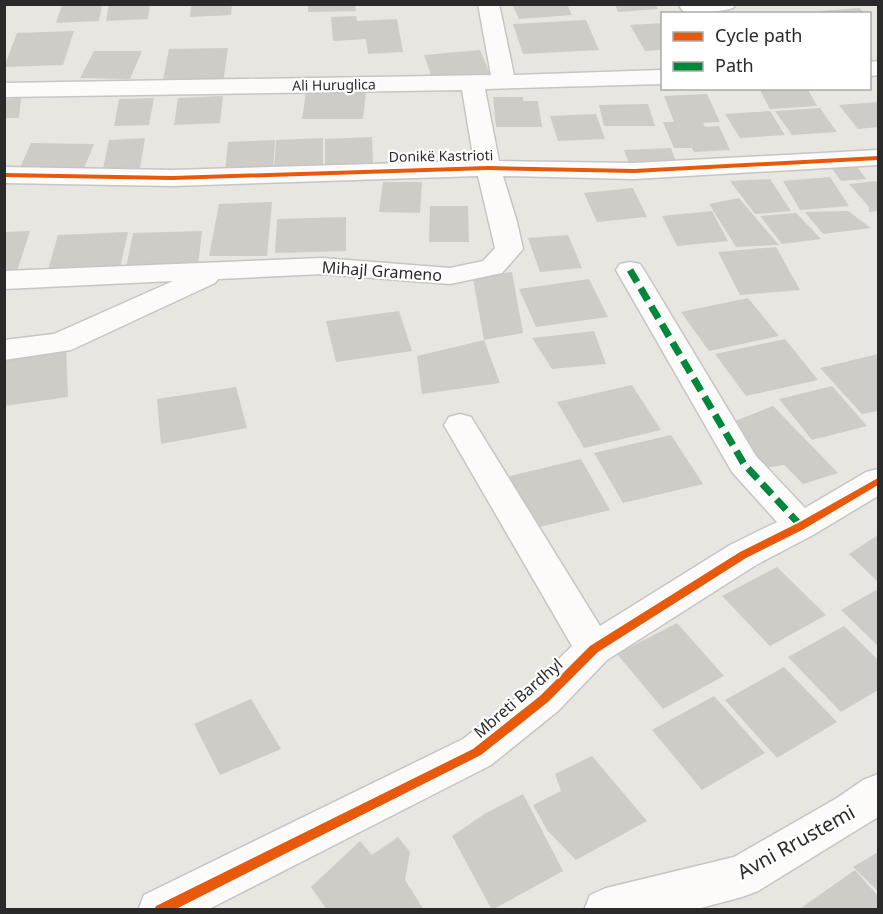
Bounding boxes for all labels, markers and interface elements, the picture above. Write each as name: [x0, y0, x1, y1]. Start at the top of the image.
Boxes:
legend: [661, 12, 871, 90]
text: Cycle path: [715, 23, 802, 47]
text: Path: [715, 53, 754, 77]
street label: Ali Huruglica: [292, 74, 376, 95]
street label: Donikë Kastrioti: [388, 145, 494, 166]
street label: Mihajl Grameno: [321, 256, 443, 286]
street label: Mbreti Bardhyl: [469, 653, 567, 743]
street label: Avni Rrustemi: [732, 798, 859, 885]

